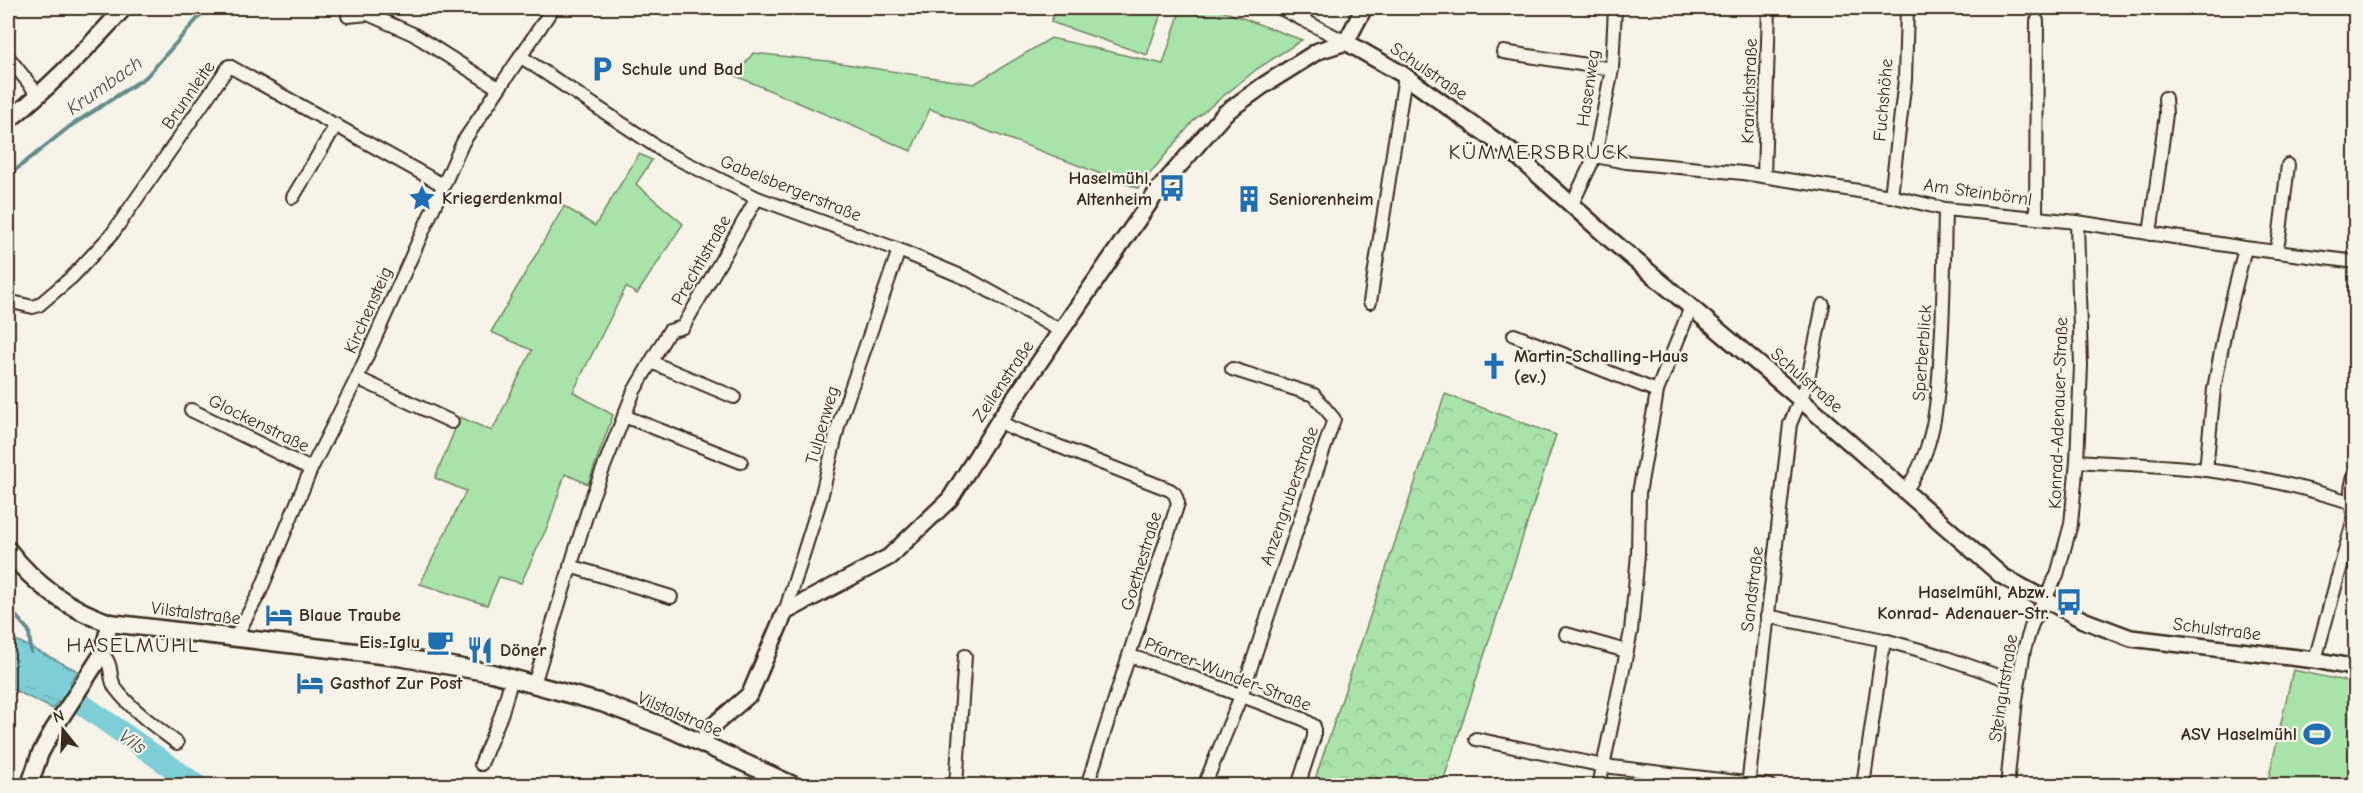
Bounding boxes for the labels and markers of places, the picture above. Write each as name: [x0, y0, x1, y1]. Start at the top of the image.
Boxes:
parking icon: Schule und Bad: [587, 54, 617, 84]
place label: Schule und Bad: [622, 59, 743, 80]
place label: Haselmühl, Altenheim: [1068, 168, 1152, 210]
bus stop icon: Haselmühl, Altenheim: [1157, 173, 1187, 203]
place icon: Kriegerdenkmal: [407, 183, 437, 213]
building icon: Seniorenheim: [1234, 184, 1264, 214]
place label: Kriegerdenkmal: [442, 188, 563, 209]
place label: Seniorenheim: [1269, 189, 1374, 210]
place label: Martin-Schalling-Haus (ev.): [1514, 346, 1688, 388]
church icon: Martin-Schalling-Haus (ev.): [1479, 351, 1509, 381]
place label: Haselmühl, Abzw. Konrad- Adenauer-Str.: [1877, 582, 2049, 624]
bus stop icon: Haselmühl, Abzw. Konrad- Adenauer-Str.: [2054, 587, 2084, 617]
hotel icon: Blaue Traube: [264, 600, 294, 630]
place label: Blaue Traube: [299, 605, 401, 626]
cafe icon: Eis-Iglu: [425, 627, 455, 657]
place label: Eis-Iglu: [359, 632, 420, 653]
restaurant icon: Döner: [465, 635, 495, 665]
place label: Döner: [500, 640, 547, 661]
hotel icon: Gasthof Zur Post: [295, 668, 325, 698]
place label: Gasthof Zur Post: [330, 673, 464, 694]
sports icon: ASV Haselmühl: [2302, 719, 2332, 749]
place label: ASV Haselmühl: [2181, 724, 2297, 745]

